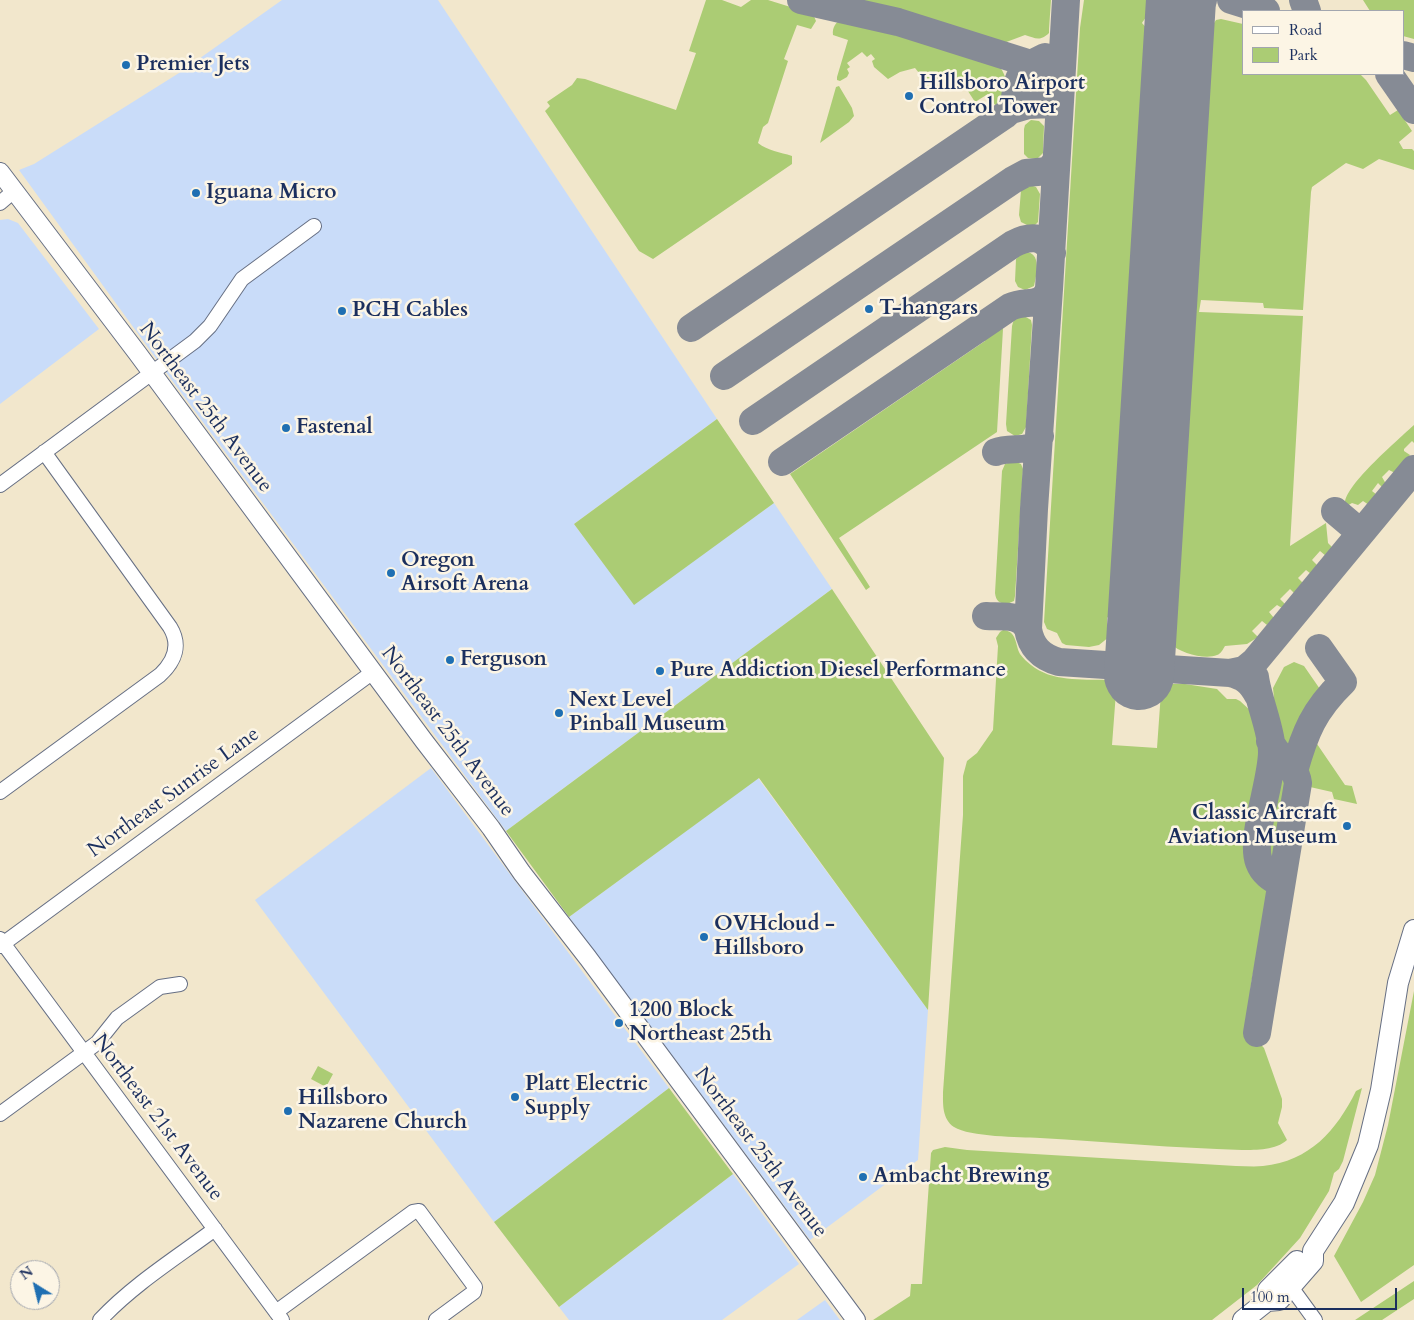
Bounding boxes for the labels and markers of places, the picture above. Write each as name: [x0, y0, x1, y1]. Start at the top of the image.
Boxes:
place label: Premier Jets: [136, 52, 249, 78]
marker: Premier Jets: [120, 59, 132, 71]
place label: Hillsboro Airport Control Tower: [919, 71, 1085, 121]
marker: Hillsboro Airport Control Tower: [903, 90, 915, 102]
place label: Iguana Micro: [206, 180, 337, 206]
marker: Iguana Micro: [190, 187, 202, 199]
place label: T-hangars: [879, 296, 978, 322]
place label: PCH Cables: [352, 298, 468, 324]
marker: T-hangars: [863, 303, 875, 315]
marker: PCH Cables: [336, 305, 348, 317]
place label: Fastenal: [296, 415, 373, 441]
marker: Fastenal: [280, 422, 292, 434]
place label: Oregon Airsoft Arena: [401, 548, 529, 598]
marker: Oregon Airsoft Arena: [385, 567, 397, 579]
place label: Ferguson: [460, 647, 547, 673]
marker: Ferguson: [444, 654, 456, 666]
place label: Pure Addiction Diesel Performance: [670, 658, 1006, 684]
marker: Pure Addiction Diesel Performance: [654, 665, 666, 677]
place label: Next Level Pinball Museum: [569, 688, 725, 738]
marker: Next Level Pinball Museum: [553, 707, 565, 719]
place label: Classic Aircraft Aviation Museum: [1168, 801, 1337, 851]
marker: Classic Aircraft Aviation Museum: [1341, 820, 1353, 832]
place label: OVHcloud - Hillsboro: [714, 912, 835, 962]
marker: OVHcloud - Hillsboro: [698, 931, 710, 943]
place label: 1200 Block Northeast 25th: [629, 998, 772, 1048]
marker: 1200 Block Northeast 25th: [613, 1017, 625, 1029]
place label: Platt Electric Supply: [525, 1072, 648, 1122]
place label: Hillsboro Nazarene Church: [298, 1086, 467, 1136]
marker: Platt Electric Supply: [509, 1091, 521, 1103]
marker: Hillsboro Nazarene Church: [282, 1105, 294, 1117]
place label: Ambacht Brewing: [873, 1164, 1049, 1190]
marker: Ambacht Brewing: [857, 1171, 869, 1183]

